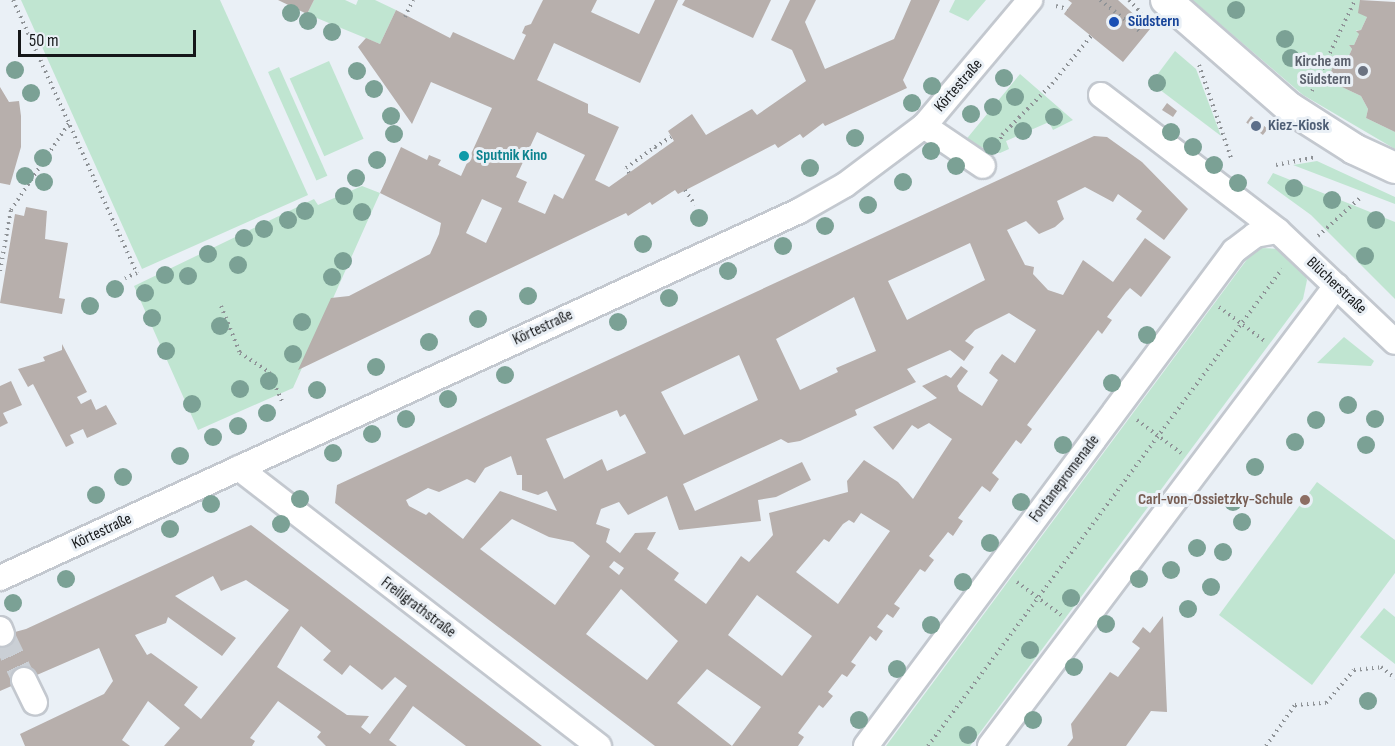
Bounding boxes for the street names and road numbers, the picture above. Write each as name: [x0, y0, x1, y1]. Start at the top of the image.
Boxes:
street label: Körtestraße: [931, 56, 987, 116]
street label: Blücherstraße: [1302, 253, 1370, 319]
street label: Körtestraße: [510, 306, 576, 350]
street label: Fontanepromenade: [1026, 432, 1104, 526]
street label: Körtestraße: [69, 510, 135, 554]
street label: Freiligrathstraße: [377, 574, 459, 642]

